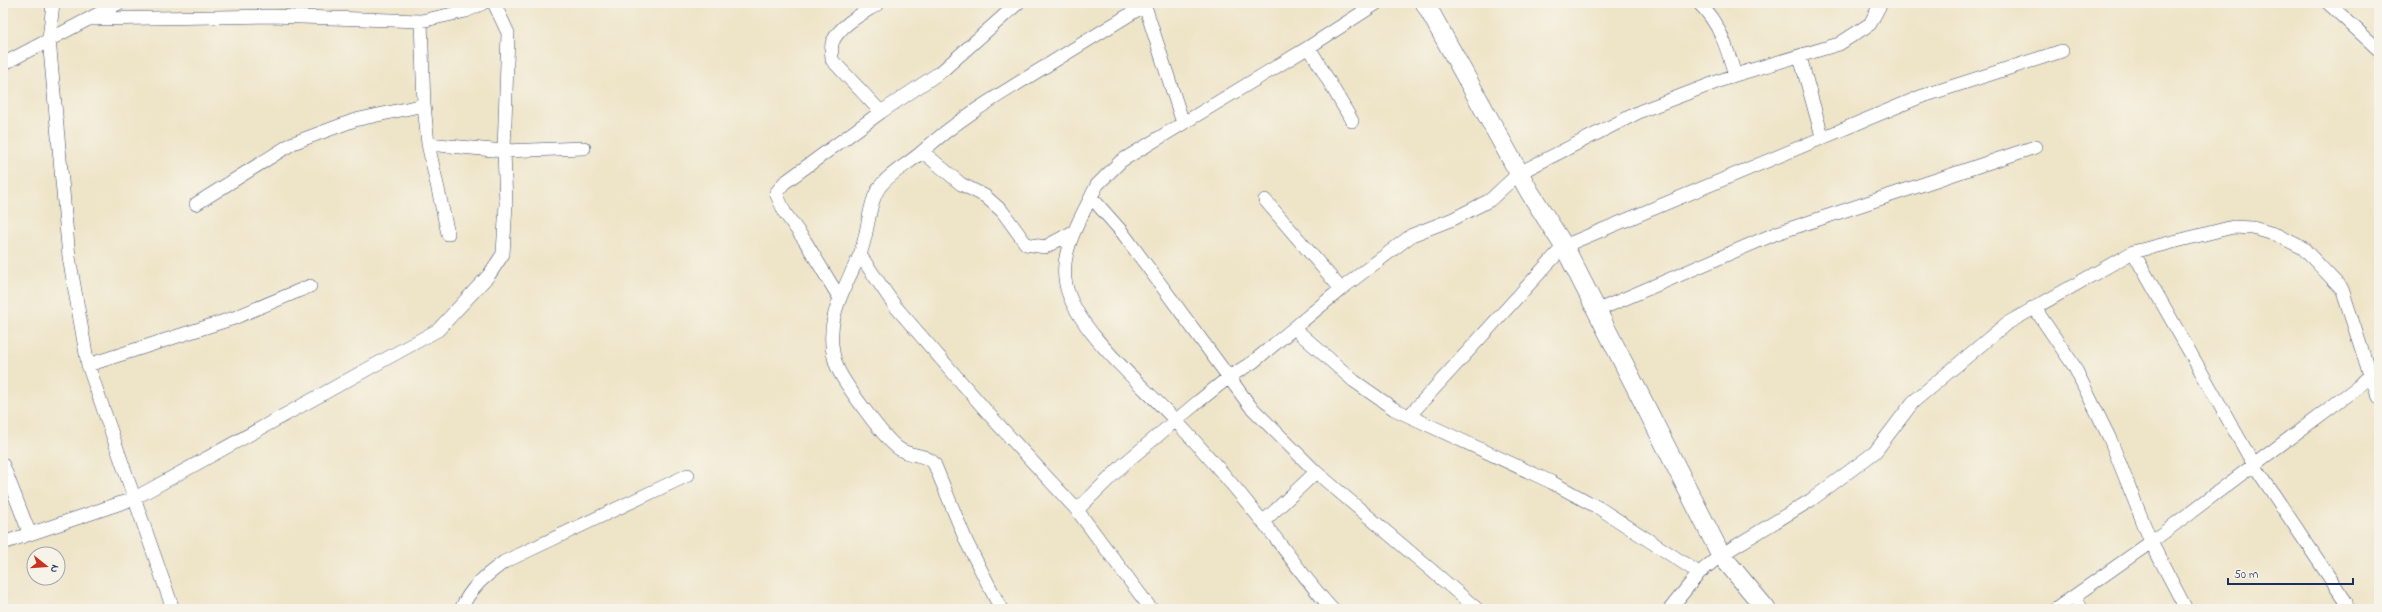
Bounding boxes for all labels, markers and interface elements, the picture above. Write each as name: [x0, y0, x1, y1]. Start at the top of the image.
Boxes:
north arrow: [26, 546, 66, 586]
scale bar: [2228, 560, 2353, 586]
text: N: [46, 563, 63, 575]
text: 50 m: [2234, 566, 2258, 584]

